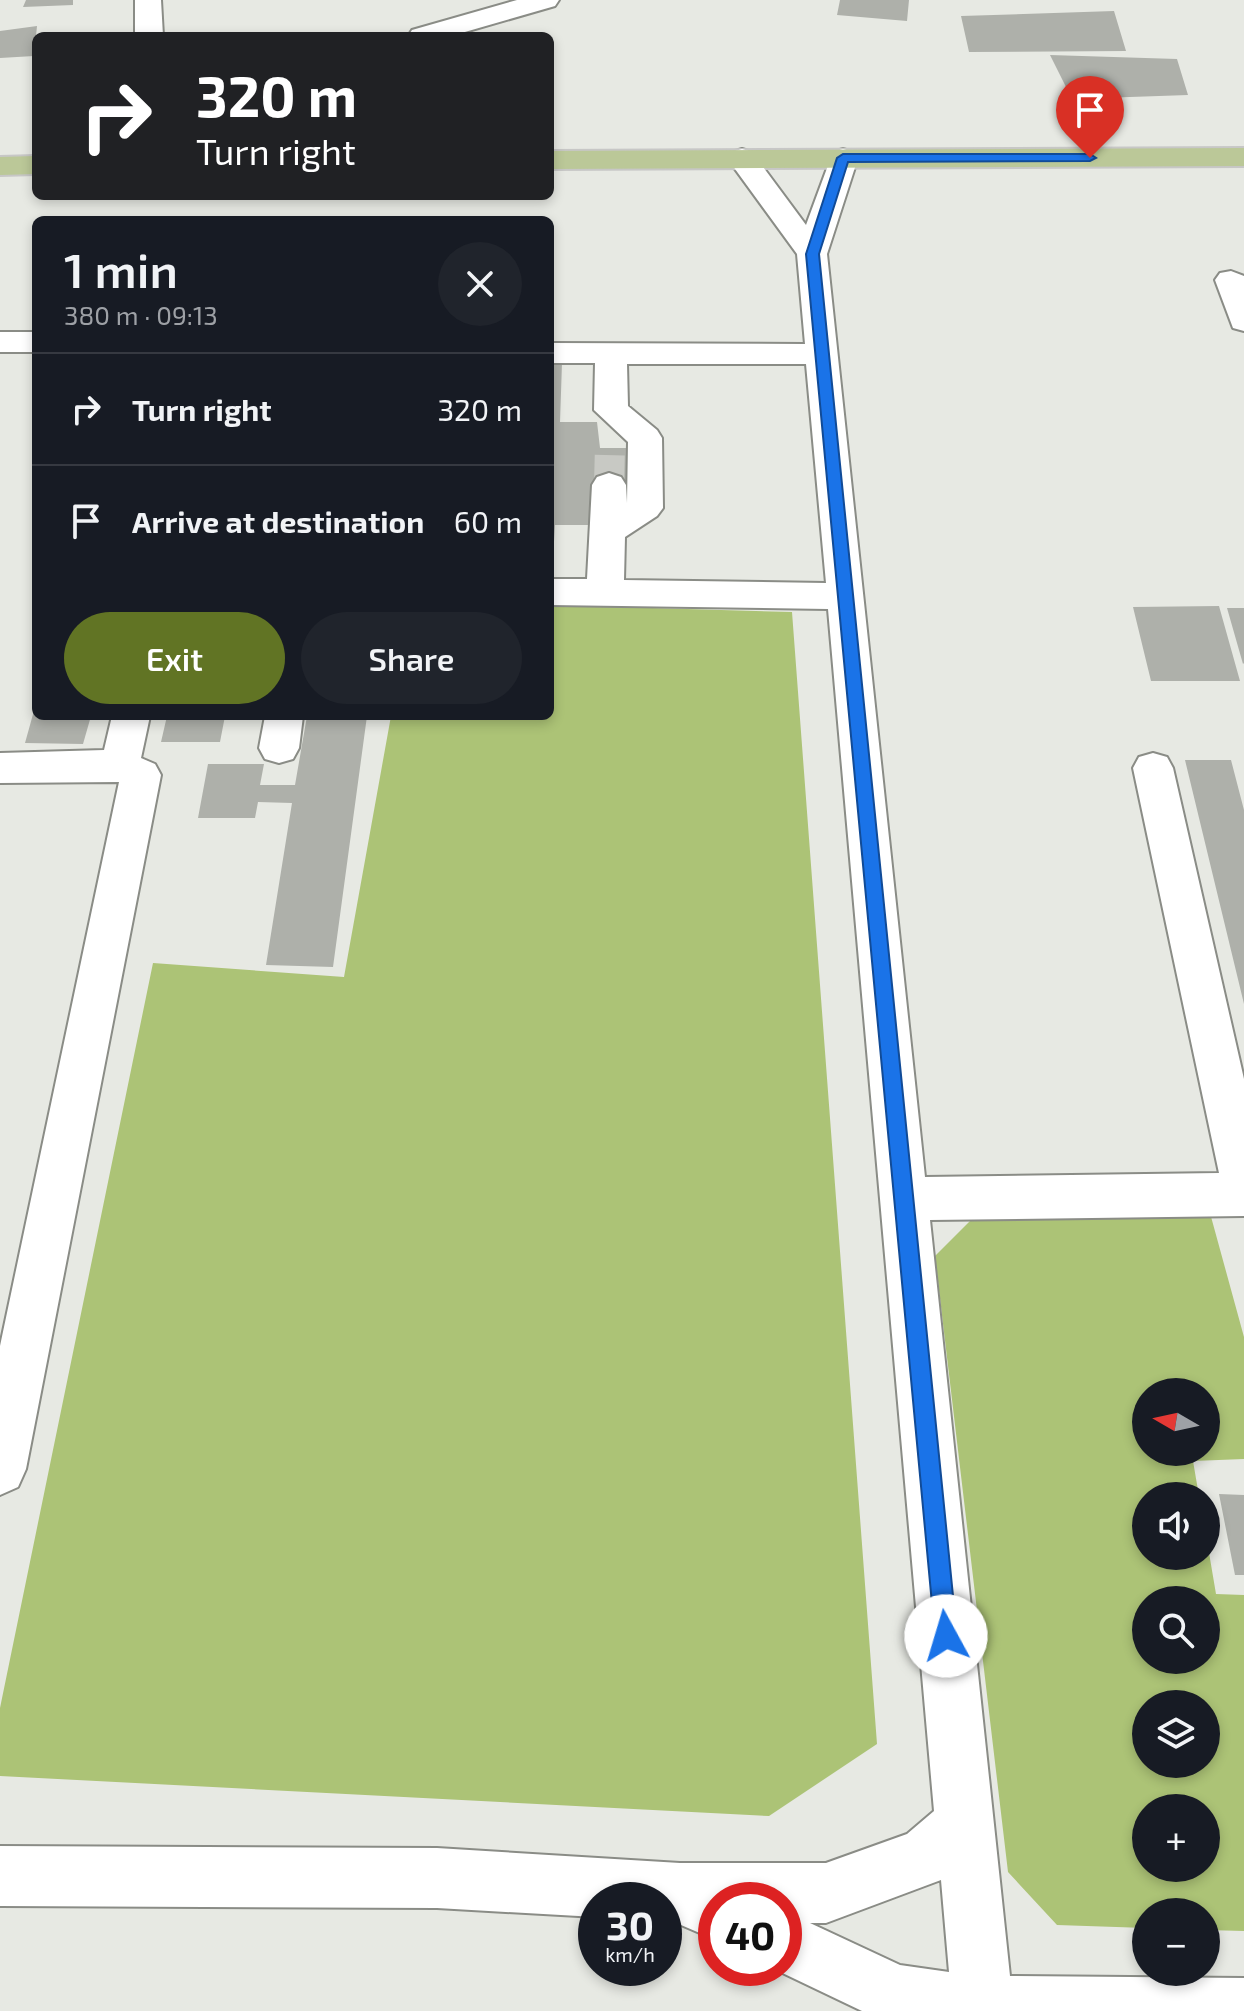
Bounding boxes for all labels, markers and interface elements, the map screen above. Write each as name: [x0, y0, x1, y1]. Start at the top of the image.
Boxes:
text: 320 m: [196, 61, 357, 128]
icon: right: [64, 64, 168, 168]
pin: [1056, 76, 1124, 158]
icon: arrive: [1068, 88, 1112, 132]
text: Turn right: [196, 129, 356, 172]
text: 1 min: [64, 240, 178, 298]
button: close: [438, 242, 522, 326]
text: 380 m · 09:13: [64, 299, 218, 330]
icon: right: [64, 387, 108, 431]
text: Turn right: [132, 391, 272, 427]
text: 320 m: [437, 391, 522, 427]
icon: arrive: [64, 499, 108, 543]
text: Arrive at destination: [132, 503, 424, 539]
text: 60 m: [454, 503, 522, 539]
button: Exit: [64, 612, 285, 704]
button: Share: [301, 612, 522, 704]
north arrow: [1132, 1378, 1220, 1466]
map controls: [1132, 1378, 1220, 1986]
button: sound: [1132, 1482, 1220, 1570]
button: search: [1132, 1586, 1220, 1674]
position arrow: [904, 1594, 988, 1678]
button: layers: [1132, 1690, 1220, 1778]
button: +: [1132, 1794, 1220, 1882]
speed limit sign: 40: [698, 1882, 802, 1986]
button: −: [1132, 1898, 1220, 1986]
text: 30: [606, 1900, 654, 1948]
text: km/h: [605, 1942, 655, 1966]

